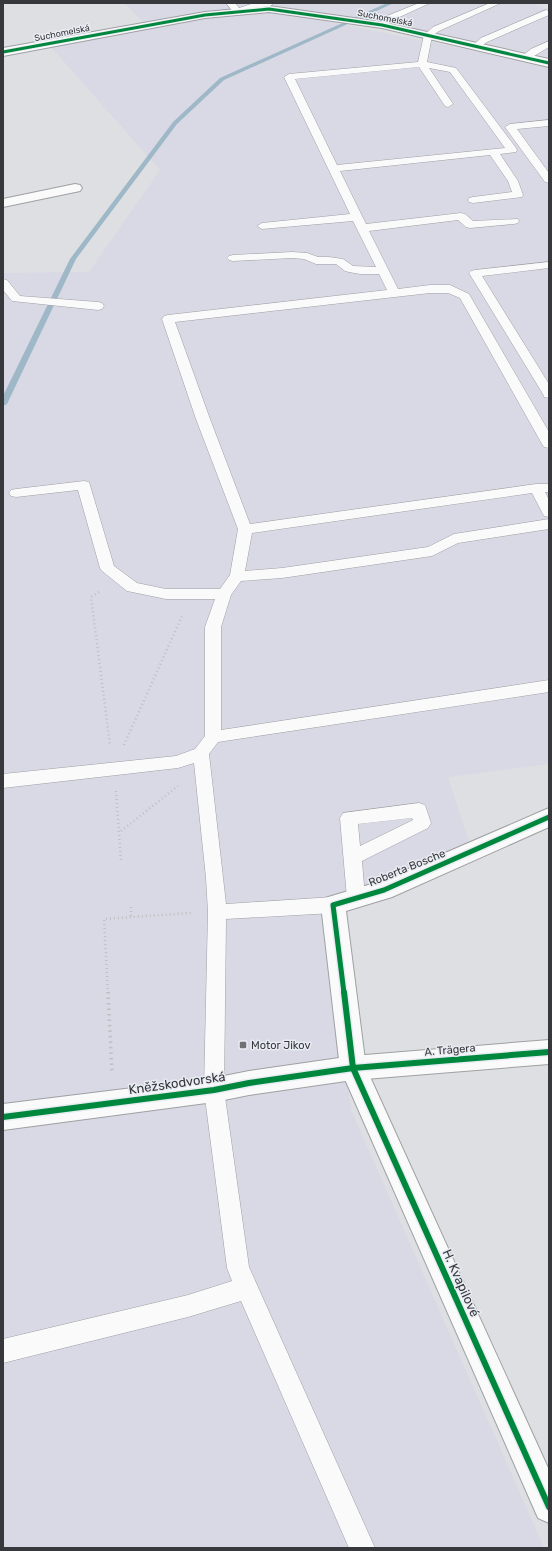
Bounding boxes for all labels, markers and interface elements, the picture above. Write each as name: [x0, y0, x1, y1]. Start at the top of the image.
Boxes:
street label: Suchomelská: [357, 8, 413, 28]
street label: Suchomelská: [34, 23, 90, 43]
street label: Roberta Bosche: [367, 847, 447, 889]
place label: Motor Jikov: [251, 1039, 310, 1052]
marker: Motor Jikov: [238, 1040, 248, 1050]
street label: A. Trägera: [424, 1041, 476, 1059]
street label: Kněžskodvorská: [128, 1069, 226, 1097]
street label: H. Kvapilové: [439, 1247, 483, 1319]

